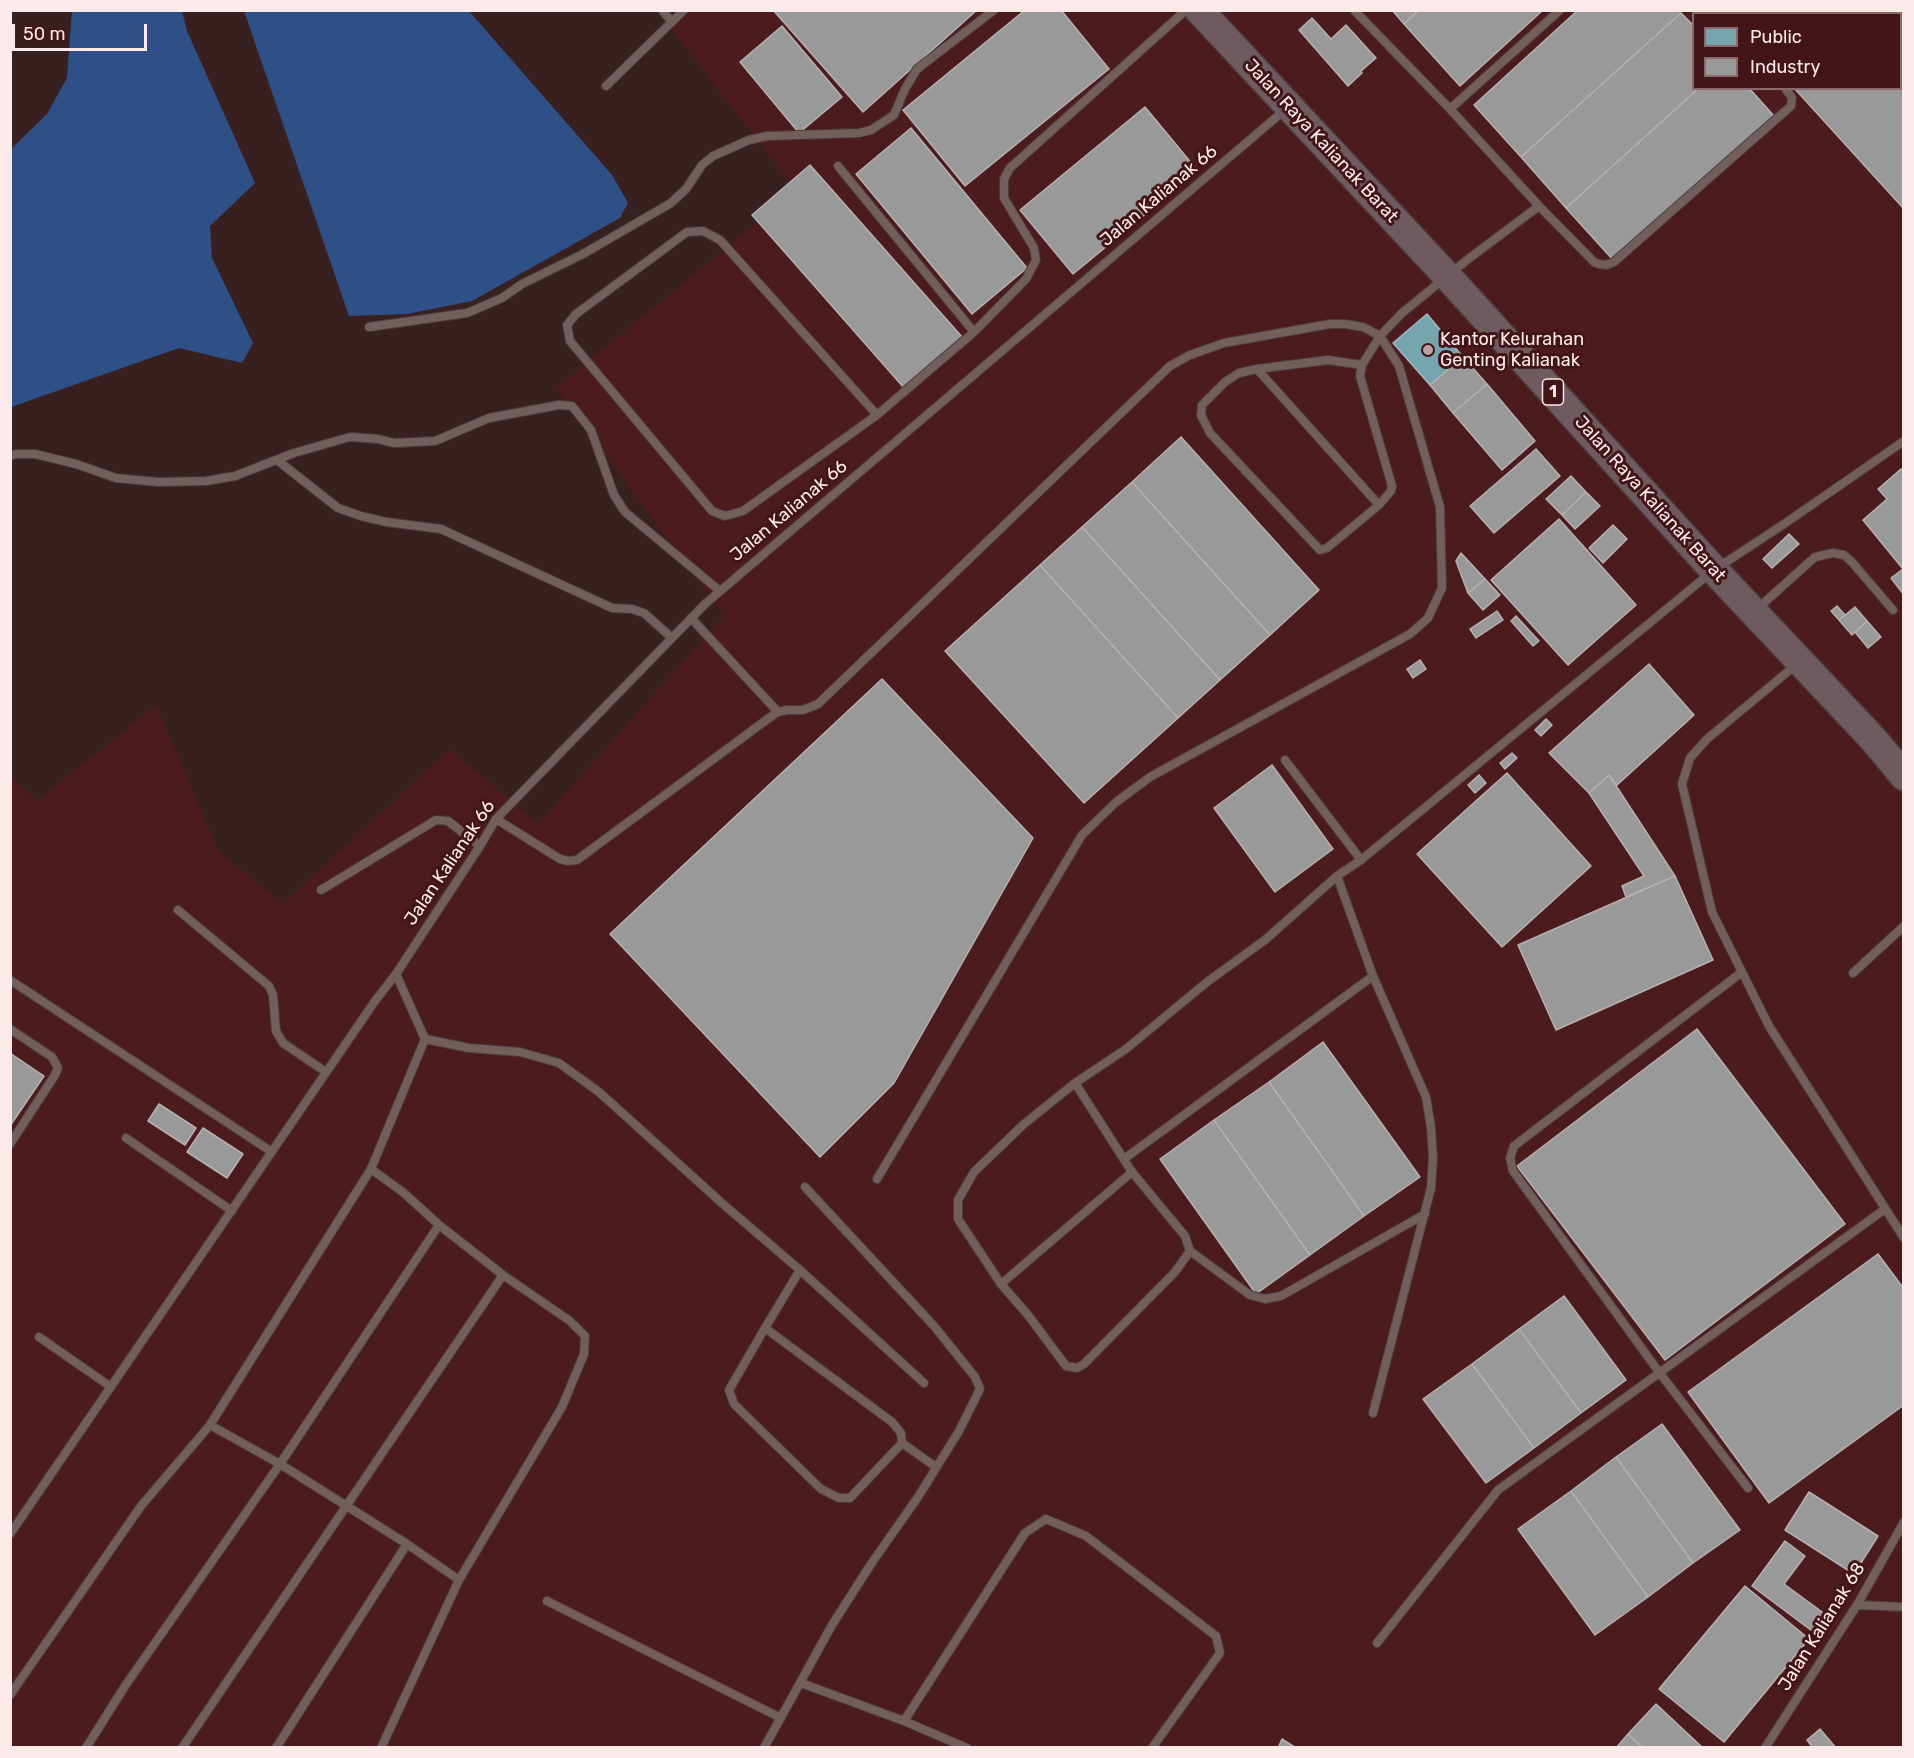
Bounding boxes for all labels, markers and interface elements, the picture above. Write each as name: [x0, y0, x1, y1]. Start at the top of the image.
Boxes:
scale bar: [15, 12, 150, 50]
legend: [1692, 12, 1902, 90]
text: 50 m: [23, 23, 66, 45]
text: Public: [1750, 26, 1802, 48]
street label: Jalan Raya Kalianak Barat: [1240, 55, 1402, 227]
text: Industry: [1750, 56, 1820, 78]
street label: Jalan Kalianak 66: [1096, 141, 1222, 251]
place label: Kantor Kelurahan Genting Kalianak: [1440, 329, 1584, 372]
marker: Kantor Kelurahan Genting Kalianak: [1421, 343, 1435, 357]
road number: 1: [1542, 379, 1564, 405]
street label: Jalan Raya Kalianak Barat: [1570, 412, 1730, 586]
street label: Jalan Kalianak 66: [726, 456, 852, 566]
street label: Jalan Kalianak 66: [400, 796, 500, 930]
street label: Jalan Kalianak 68: [1774, 1559, 1870, 1695]

